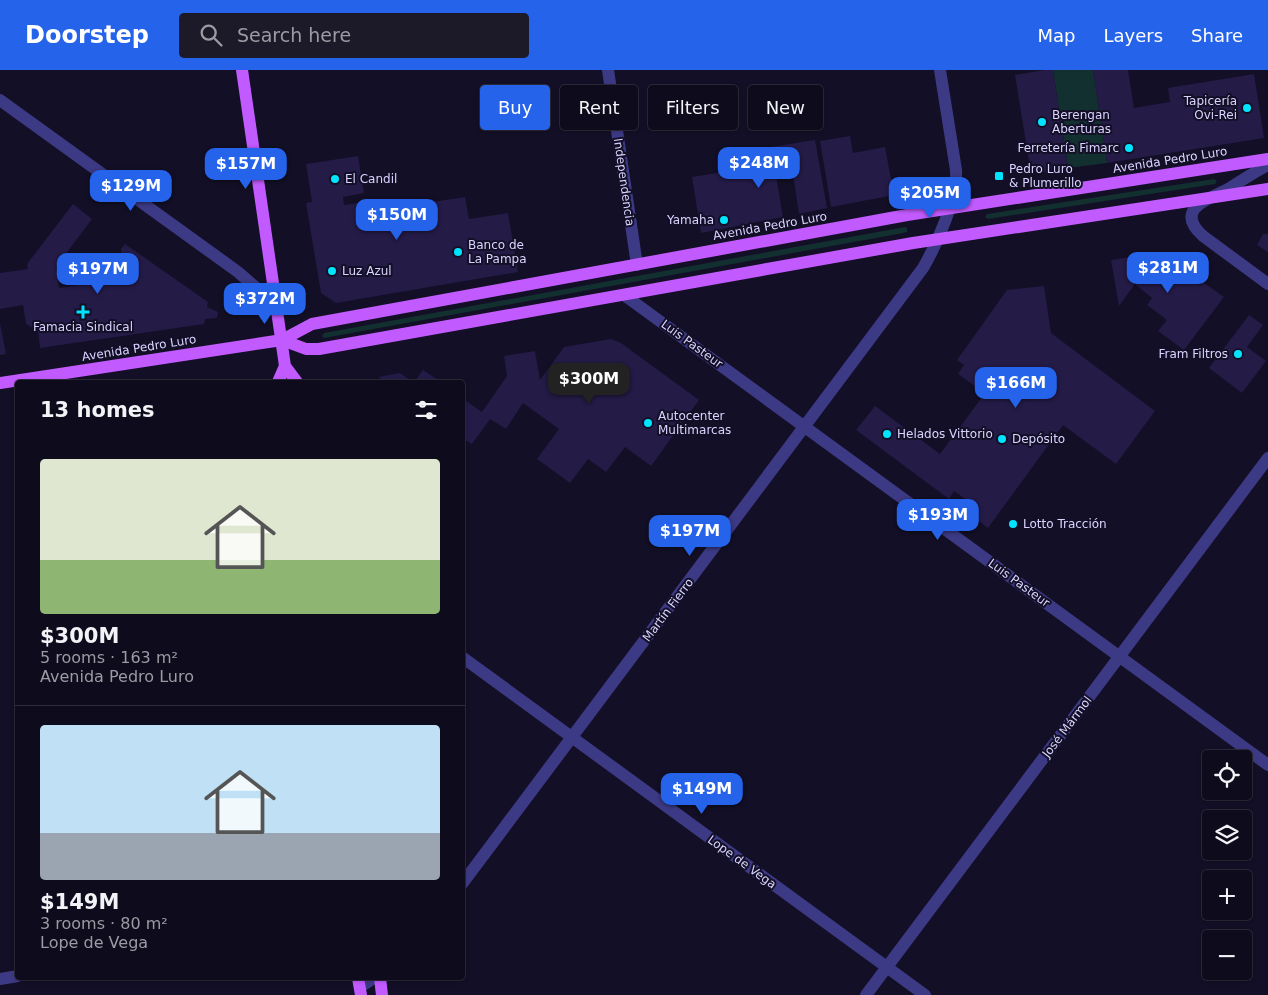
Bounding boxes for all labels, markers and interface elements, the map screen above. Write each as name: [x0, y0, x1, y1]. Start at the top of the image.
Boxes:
search box: [179, 13, 529, 58]
text: Doorstep: [25, 21, 149, 49]
icon: search: [197, 21, 225, 49]
text: Search here: [237, 24, 351, 46]
text: Map: [1037, 25, 1075, 46]
text: Layers: [1103, 25, 1163, 46]
text: Share: [1191, 25, 1243, 46]
chip: Buy: [480, 85, 550, 130]
chip: Rent: [560, 85, 638, 130]
chip: Filters: [648, 85, 738, 130]
chip: New: [748, 85, 823, 130]
place label: Tapicería Ovi-Rei: [1183, 94, 1237, 122]
marker: Tapicería Ovi-Rei: [1241, 102, 1253, 114]
place label: Berengan Aberturas: [1052, 108, 1111, 136]
marker: Berengan Aberturas: [1036, 116, 1048, 128]
street label: Independencia: [611, 137, 637, 227]
place label: Ferretería Fimarc: [1017, 141, 1119, 155]
marker: Ferretería Fimarc: [1123, 142, 1135, 154]
street label: Avenida Pedro Luro: [1112, 144, 1228, 176]
pin: $248M: [724, 146, 794, 189]
pin: $157M: [211, 148, 281, 190]
text: $248M: [729, 153, 789, 172]
text: $157M: [216, 154, 276, 173]
place label: Pedro Luro & Plumerillo: [1009, 162, 1082, 190]
pin: $129M: [96, 170, 166, 212]
marker: Pedro Luro & Plumerillo: [993, 170, 1005, 182]
place label: El Candil: [345, 172, 397, 186]
marker: El Candil: [329, 173, 341, 185]
text: $129M: [101, 176, 161, 195]
pin: $205M: [895, 176, 965, 219]
text: $205M: [900, 183, 960, 202]
pin: $150M: [362, 198, 432, 241]
text: $150M: [367, 205, 427, 224]
street label: Avenida Pedro Luro: [712, 209, 828, 243]
place label: Yamaha: [666, 213, 714, 227]
marker: Yamaha: [718, 214, 730, 226]
place label: Banco de La Pampa: [468, 238, 527, 266]
marker: Banco de La Pampa: [452, 246, 464, 258]
pin: $197M: [63, 252, 133, 295]
pin: $281M: [1133, 252, 1203, 294]
text: $281M: [1138, 258, 1198, 277]
text: $197M: [68, 259, 128, 278]
place label: Luz Azul: [342, 264, 392, 278]
marker: Luz Azul: [326, 265, 338, 277]
pin: $372M: [230, 282, 300, 325]
text: $372M: [235, 289, 295, 308]
marker: Famacia Sindical: [77, 306, 89, 318]
street label: Luis Pasteur: [659, 317, 725, 371]
place label: Famacia Sindical: [33, 320, 133, 334]
street label: Avenida Pedro Luro: [81, 332, 197, 364]
place label: Fram Filtros: [1159, 347, 1228, 361]
marker: Fram Filtros: [1232, 348, 1244, 360]
pin: $300M: [554, 362, 624, 405]
pin: $166M: [981, 366, 1051, 409]
text: $300M: [559, 369, 619, 388]
text: $166M: [986, 373, 1046, 392]
icon: filters: [412, 396, 440, 424]
text: 13 homes: [40, 398, 155, 422]
place label: Autocenter Multimarcas: [658, 409, 731, 437]
marker: Autocenter Multimarcas: [642, 417, 654, 429]
place label: Helados Vittorio: [897, 427, 993, 441]
marker: Helados Vittorio: [881, 428, 893, 440]
place label: Depósito: [1012, 432, 1065, 446]
marker: Depósito: [996, 433, 1008, 445]
icon: home: [195, 492, 285, 582]
pin: $193M: [903, 498, 973, 541]
text: $193M: [908, 505, 968, 524]
pin: $197M: [655, 514, 725, 557]
place label: Lotto Tracción: [1023, 517, 1107, 531]
marker: Lotto Tracción: [1007, 518, 1019, 530]
text: $197M: [660, 521, 720, 540]
street label: Luis Pasteur: [986, 556, 1052, 610]
street label: Martín Fierro: [640, 576, 696, 644]
text: $300M: [40, 624, 119, 648]
text: 5 rooms · 163 m²: [40, 648, 178, 667]
text: Avenida Pedro Luro: [40, 667, 194, 686]
street label: José Mármol: [1039, 694, 1095, 761]
map controls: [1202, 750, 1252, 980]
button: locate: [1202, 750, 1252, 800]
icon: home: [195, 757, 285, 847]
pin: $149M: [667, 772, 737, 815]
text: $149M: [672, 779, 732, 798]
button: layers: [1202, 810, 1252, 860]
street label: Lope de Vega: [705, 833, 779, 891]
button: +: [1202, 870, 1252, 920]
text: $149M: [40, 890, 119, 914]
text: 3 rooms · 80 m²: [40, 914, 168, 933]
button: −: [1202, 930, 1252, 980]
text: Lope de Vega: [40, 933, 148, 952]

